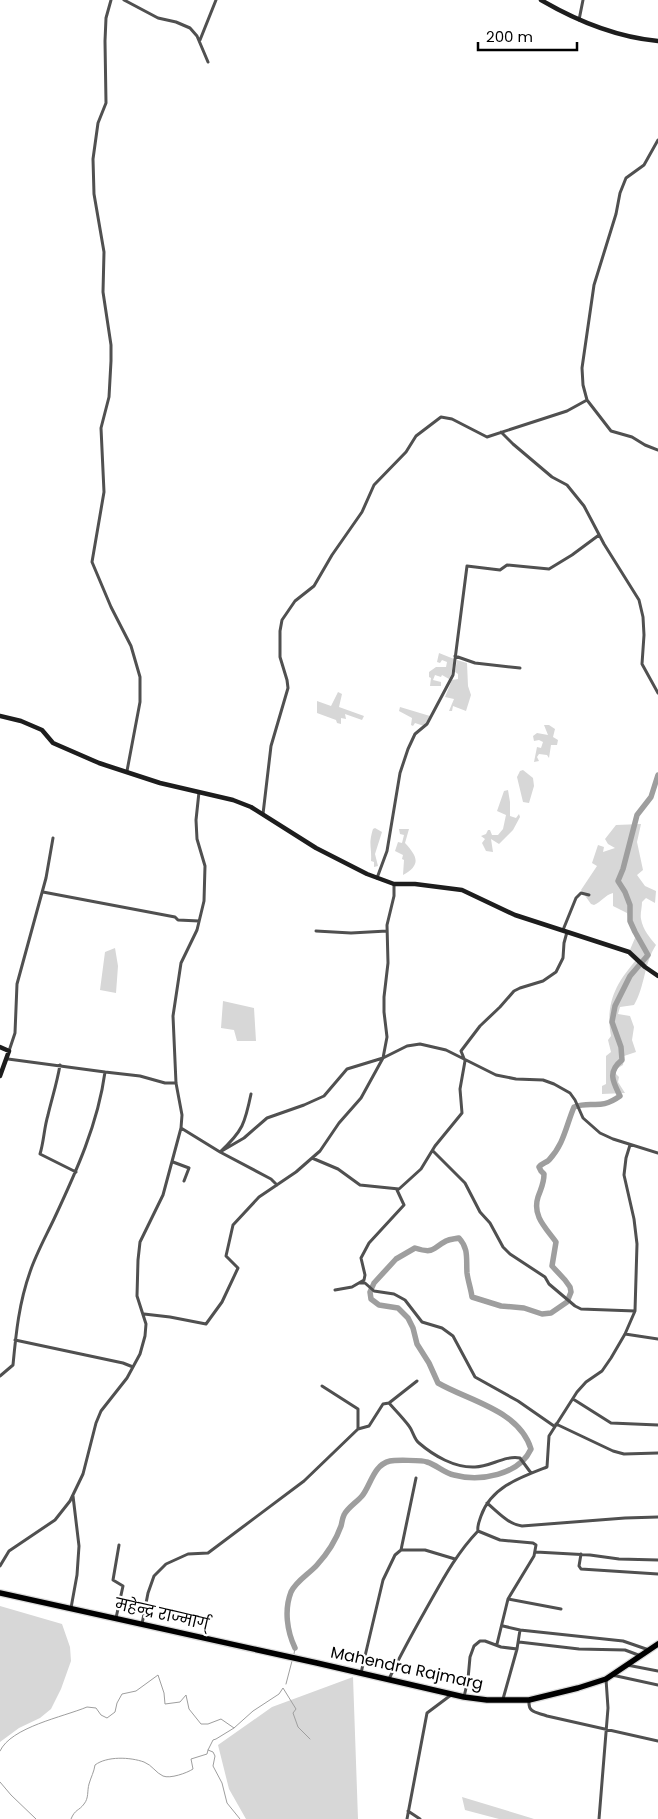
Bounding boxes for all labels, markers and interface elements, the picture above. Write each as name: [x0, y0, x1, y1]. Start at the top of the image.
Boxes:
scale bar: [478, 20, 577, 52]
text: 200 m: [486, 26, 533, 47]
street label: महेन्द्र राज्मार्ग्: [112, 1592, 214, 1637]
street label: Mahendra Rajmarg: [329, 1641, 485, 1695]

